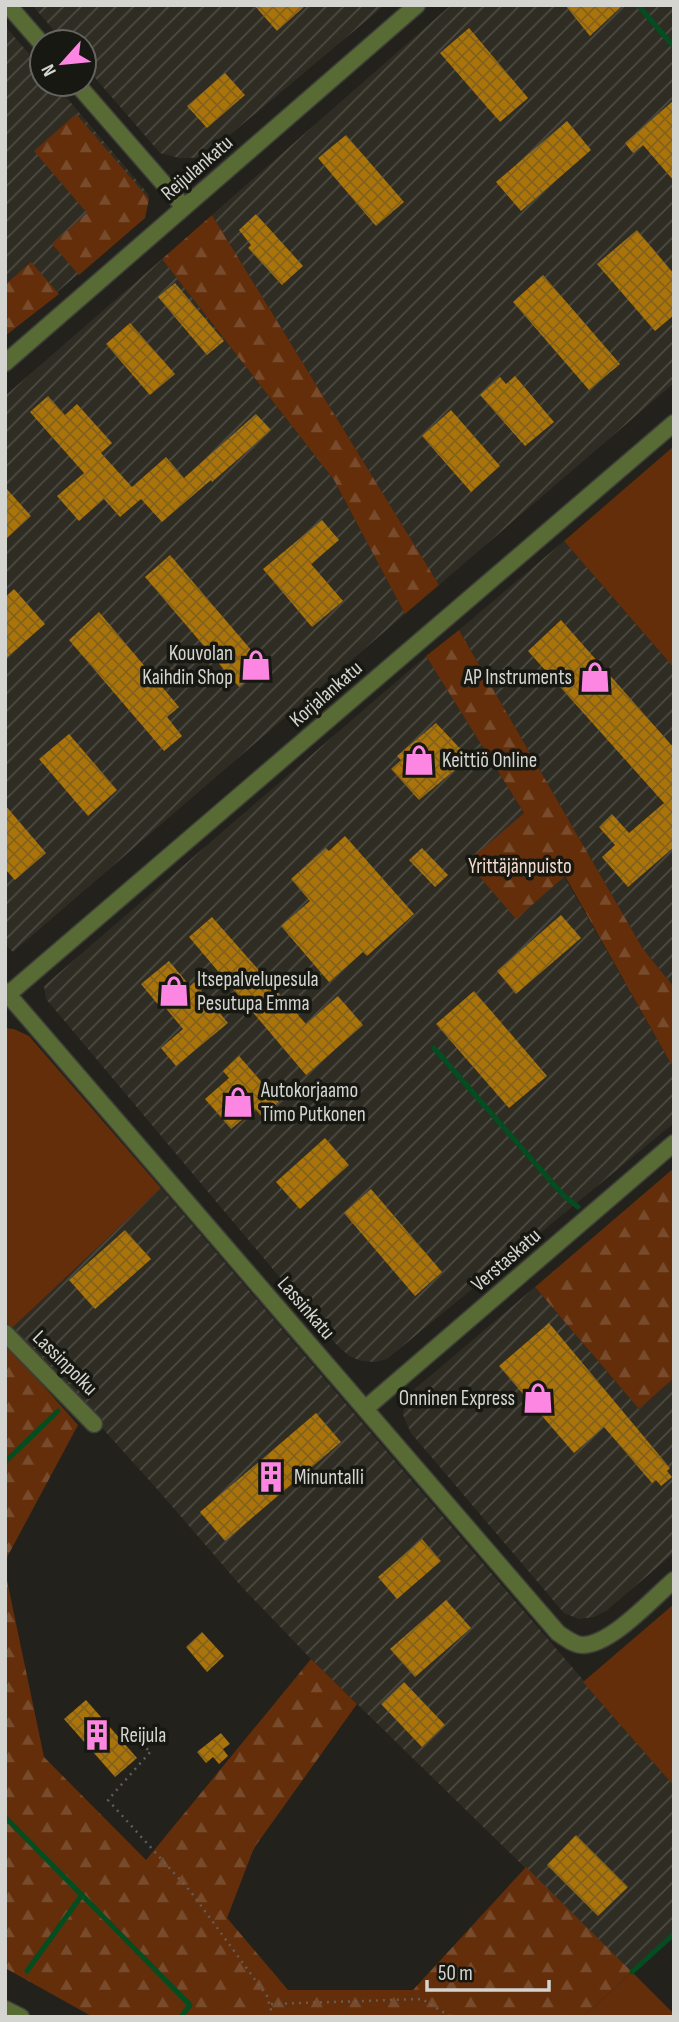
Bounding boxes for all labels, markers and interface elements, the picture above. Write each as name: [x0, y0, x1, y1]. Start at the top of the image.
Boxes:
north arrow: [28, 28, 98, 98]
text: N: [37, 60, 62, 80]
street label: Reijulankatu: [156, 130, 238, 206]
place label: Kouvolan Kaihdin Shop: [142, 641, 233, 690]
shop icon: Kouvolan Kaihdin Shop: [239, 648, 273, 682]
street label: Korjalankatu: [285, 656, 367, 732]
shop icon: AP Instruments: [578, 660, 612, 694]
place label: AP Instruments: [463, 665, 572, 690]
shop icon: Keittiö Online: [402, 743, 436, 777]
place label: Keittiö Online: [442, 748, 537, 773]
park label: Yrittäjänpuisto: [468, 854, 572, 879]
place label: Itsepalvelupesula Pesutupa Emma: [197, 967, 319, 1016]
shop icon: Itsepalvelupesula Pesutupa Emma: [157, 974, 191, 1008]
place label: Autokorjaamo Timo Putkonen: [260, 1078, 366, 1127]
shop icon: Autokorjaamo Timo Putkonen: [221, 1085, 255, 1119]
street label: Verstaskatu: [466, 1223, 546, 1297]
street label: Lassinkatu: [272, 1272, 340, 1344]
street label: Lassinpolku: [27, 1325, 103, 1401]
shop icon: Onninen Express: [521, 1381, 555, 1415]
place label: Onninen Express: [399, 1386, 515, 1411]
building icon: Minuntalli: [254, 1460, 288, 1494]
place label: Minuntalli: [294, 1465, 364, 1490]
building icon: Reijula: [80, 1718, 114, 1752]
place label: Reijula: [120, 1723, 166, 1748]
scale bar: [427, 1948, 550, 1992]
text: 50 m: [438, 1961, 473, 1986]

